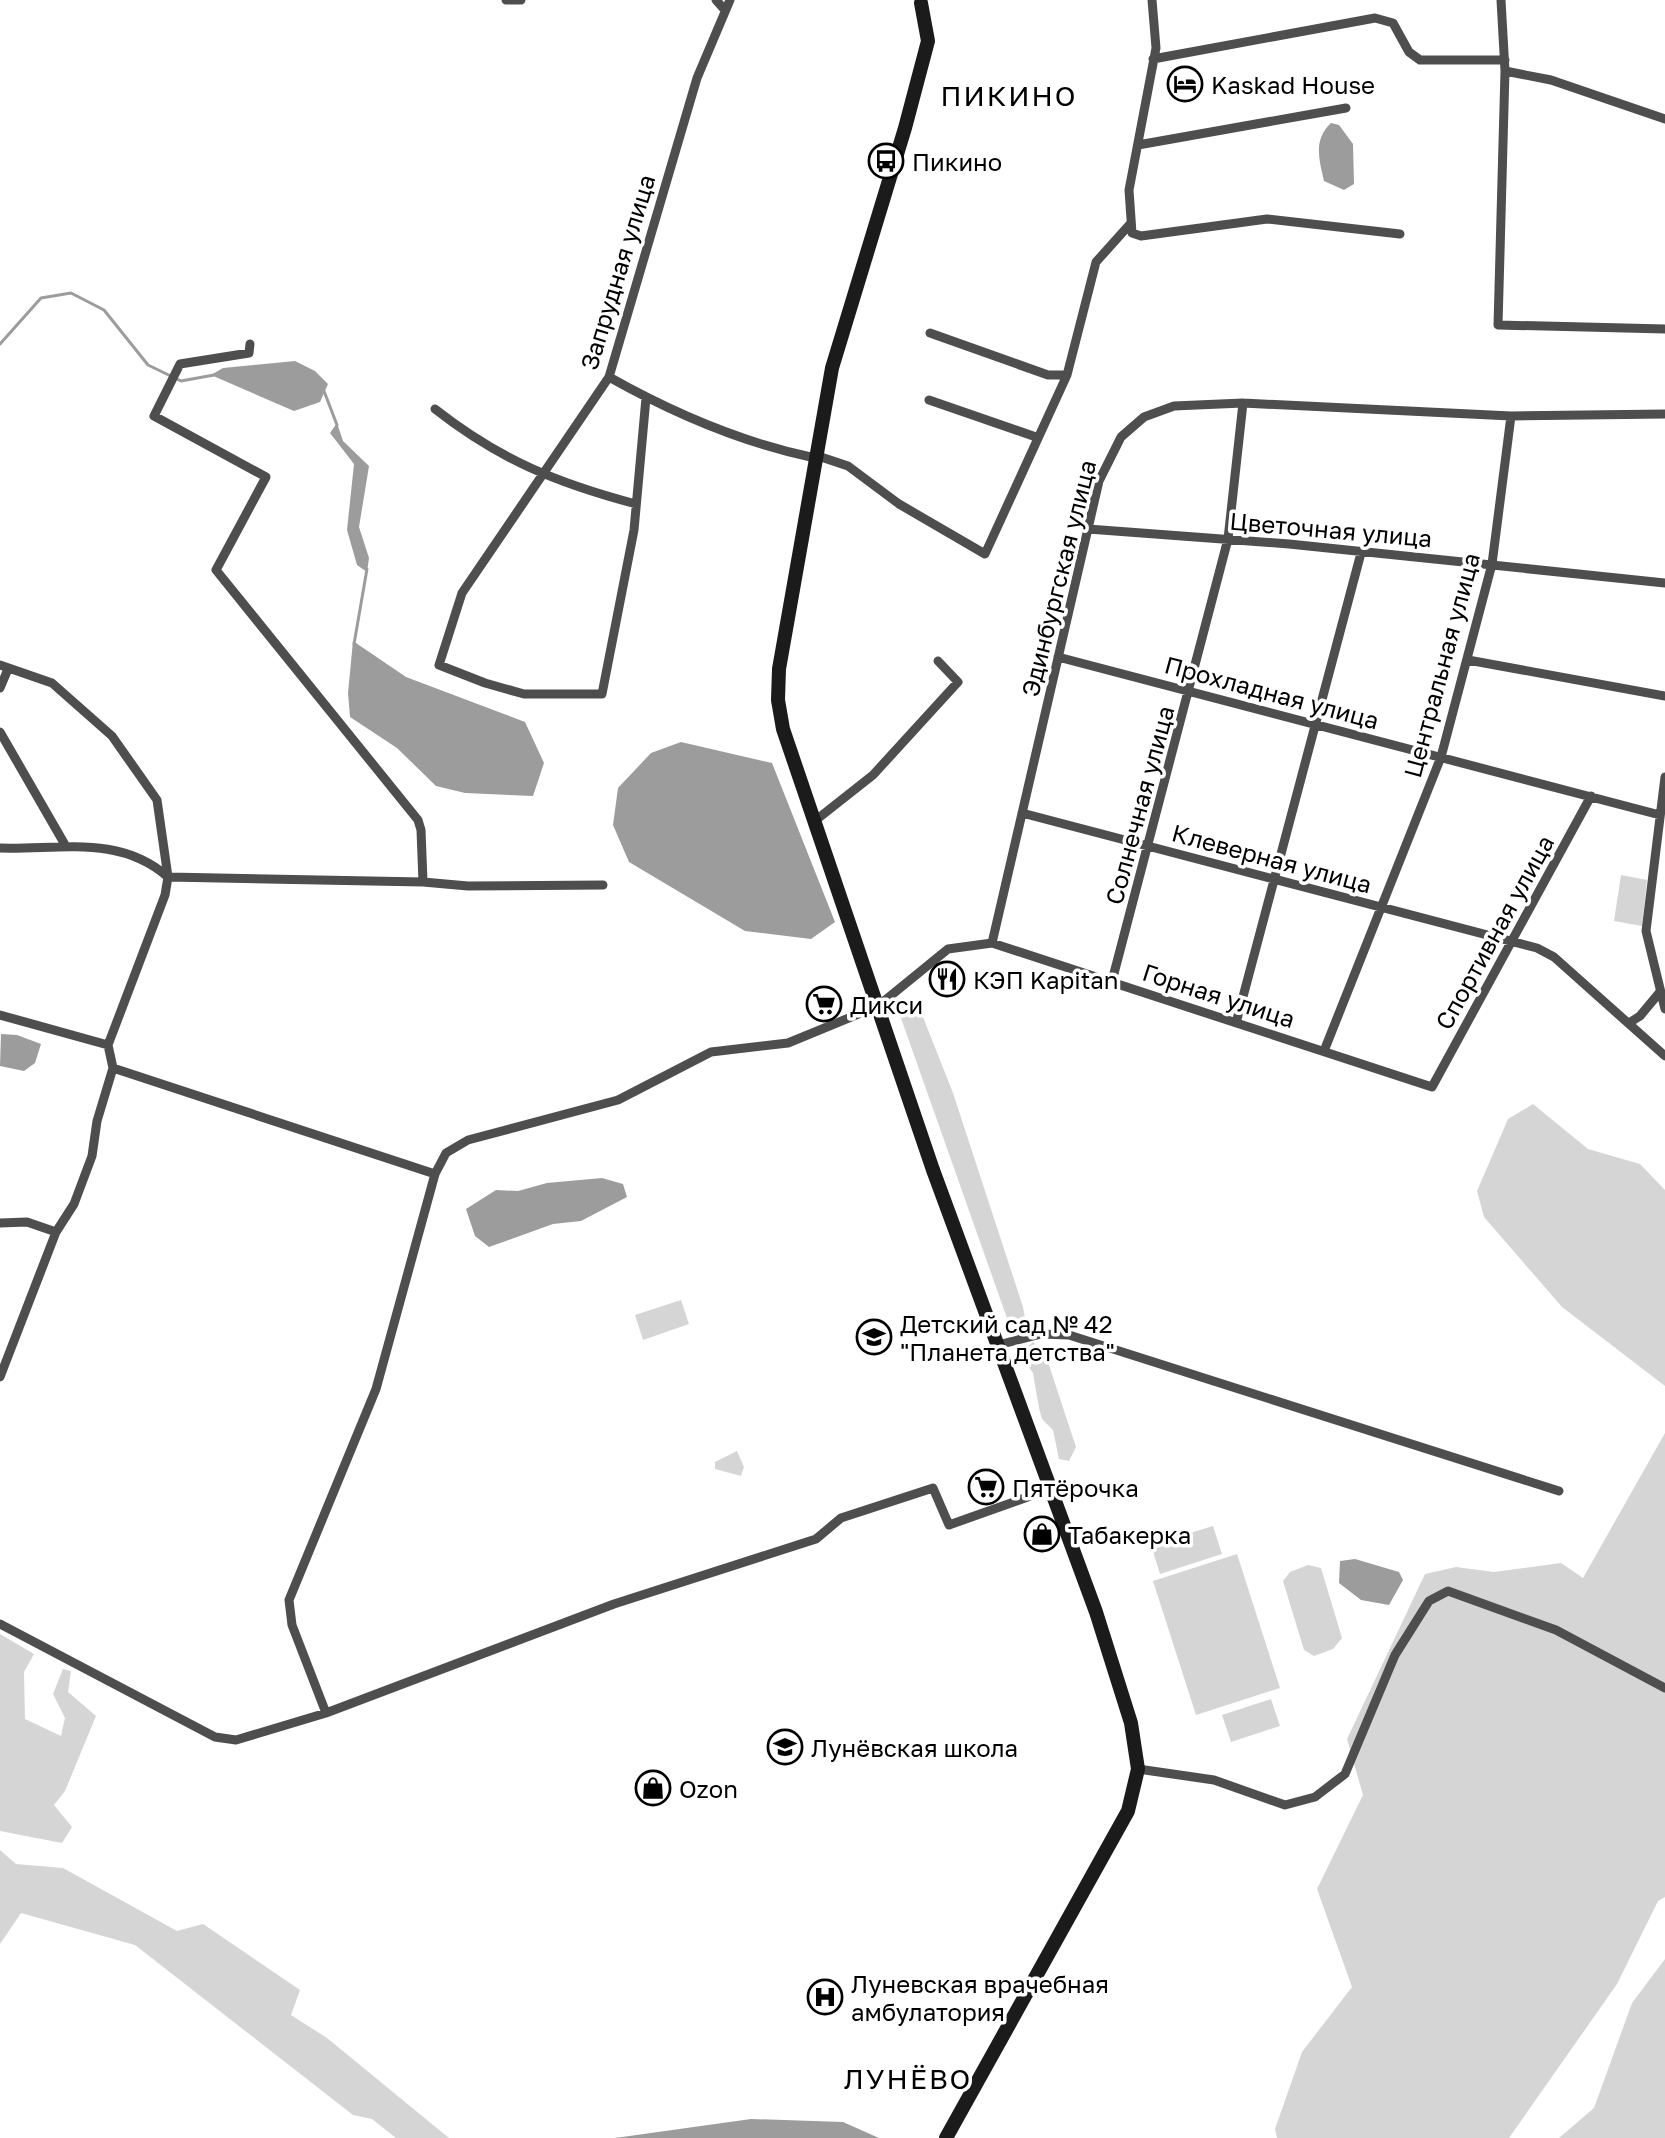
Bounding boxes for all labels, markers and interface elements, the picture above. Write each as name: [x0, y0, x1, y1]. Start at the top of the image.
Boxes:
hotel icon: Kaskad House: [1166, 65, 1204, 103]
place label: Kaskad House: [1211, 70, 1375, 99]
district label: ПИКИНО: [940, 79, 1078, 112]
bus stop icon: Пикино: [867, 142, 905, 180]
place label: Пикино: [912, 147, 1002, 176]
street label: Запрудная улица: [573, 171, 661, 373]
street label: Эдинбургская улица: [1015, 457, 1101, 699]
street label: Цветочная улица: [1229, 506, 1433, 552]
street label: Центральная улица: [1397, 549, 1485, 781]
street label: Прохладная улица: [1162, 649, 1382, 735]
street label: Солнечная улица: [1099, 702, 1179, 908]
street label: Клеверная улица: [1169, 817, 1375, 899]
street label: Спортивная улица: [1429, 830, 1559, 1034]
street label: Горная улица: [1139, 957, 1299, 1033]
restaurant icon: КЭП Kapitan: [928, 960, 966, 998]
place label: КЭП Kapitan: [973, 965, 1119, 994]
supermarket icon: Дикси: [805, 985, 843, 1023]
place label: Дикси: [850, 990, 923, 1019]
place label: Детский сад № 42 "Планета детства": [900, 1309, 1115, 1366]
school or university icon: Детский сад № 42 "Планета детства": [855, 1318, 893, 1356]
supermarket icon: Пятёрочка: [967, 1468, 1005, 1506]
place label: Пятёрочка: [1012, 1473, 1139, 1502]
shop icon: Табакерка: [1023, 1515, 1061, 1553]
place label: Табакерка: [1068, 1520, 1191, 1549]
school or university icon: Лунёвская школа: [766, 1728, 804, 1766]
place label: Лунёвская школа: [811, 1733, 1018, 1762]
shop icon: Ozon: [634, 1769, 672, 1807]
place label: Ozon: [679, 1774, 738, 1803]
place label: Луневская врачебная амбулатория: [851, 1969, 1109, 2026]
hospital icon: Луневская врачебная амбулатория: [806, 1978, 844, 2016]
district label: ЛУНЁВО: [844, 2062, 972, 2095]

